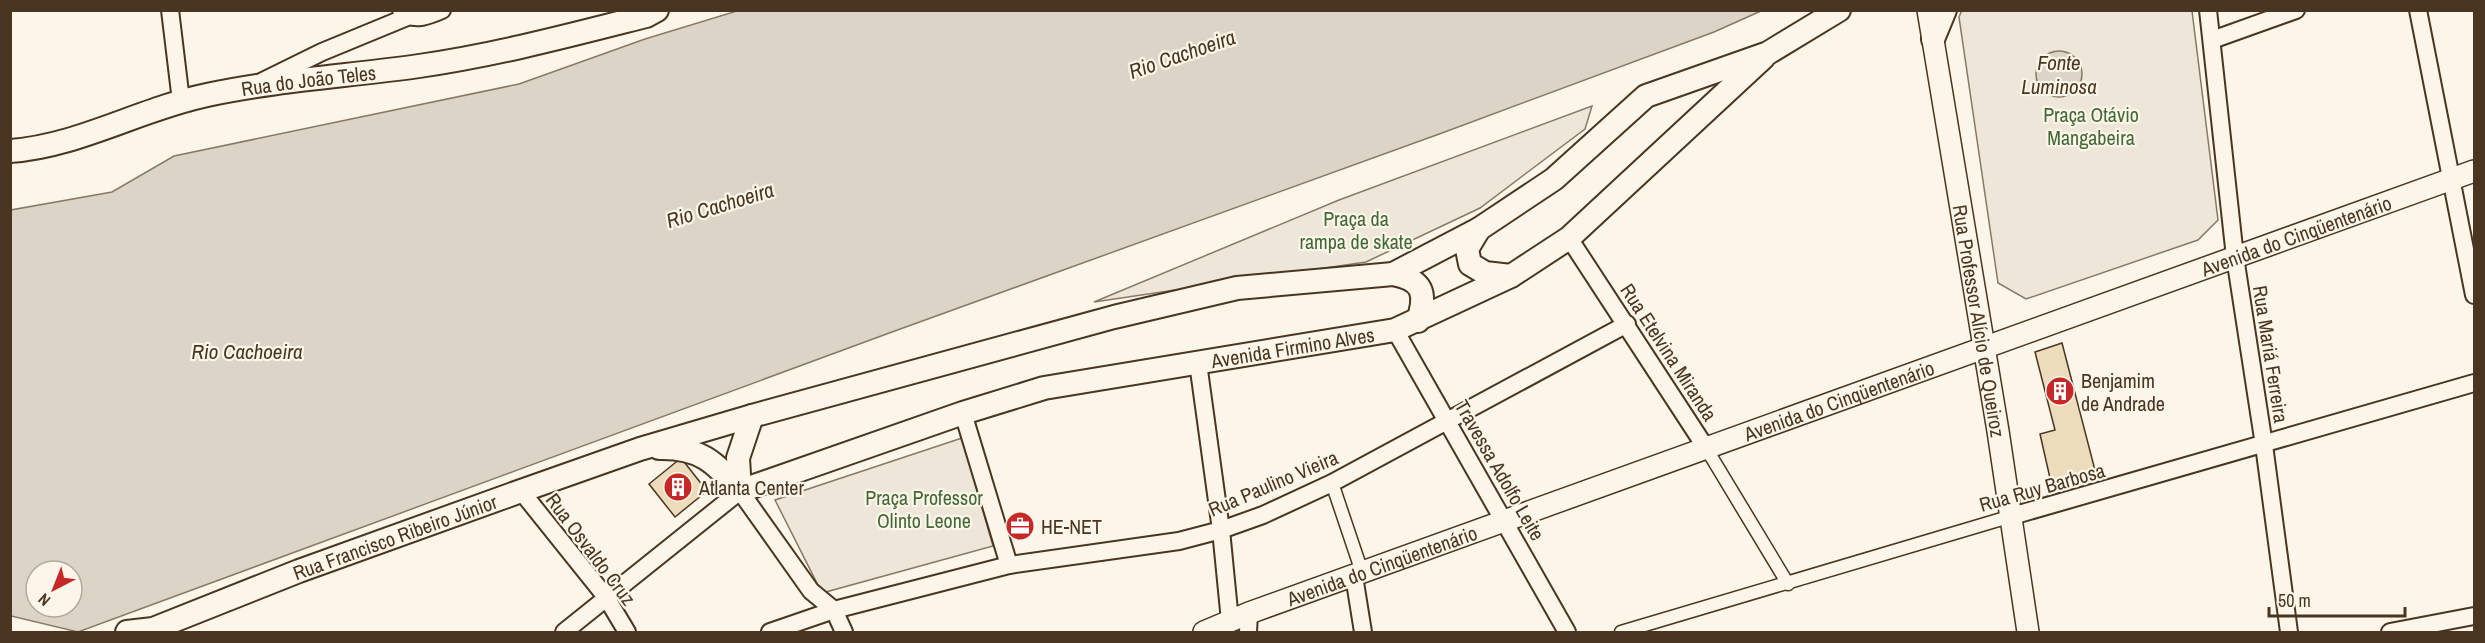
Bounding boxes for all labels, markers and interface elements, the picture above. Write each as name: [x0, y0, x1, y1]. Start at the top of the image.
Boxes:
water label: Rio Cachoeira: [1125, 22, 1239, 86]
water label: Fonte Luminosa: [2021, 48, 2097, 101]
street label: Rua do João Teles: [239, 58, 377, 102]
park label: Praça Otávio Mangabeira: [2043, 101, 2139, 151]
water label: Rio Cachoeira: [663, 175, 777, 235]
street label: Avenida do Cinqüentenário: [2196, 188, 2395, 282]
street label: Rua Professor Alício de Queiroz: [1947, 202, 2012, 439]
park label: Praça da rampa de skate: [1299, 205, 1413, 255]
street label: Rua Etelvina Miranda: [1614, 278, 1724, 426]
street label: Rua Mariá Ferreira: [2247, 283, 2295, 425]
street label: Avenida Firmino Alves: [1208, 320, 1376, 374]
water label: Rio Cachoeira: [191, 337, 303, 366]
street label: Avenida do Cinqüentenário: [1739, 353, 1938, 447]
place label: Benjamim de Andrade: [2081, 367, 2165, 417]
building icon: Benjamim de Andrade: [2044, 375, 2076, 407]
street label: Travessa Adolfo Leite: [1449, 395, 1551, 545]
street label: Rua Paulino Vieira: [1204, 444, 1342, 522]
street label: Rua Ruy Barbosa: [1976, 456, 2108, 518]
building icon: Atlanta Center: [662, 471, 694, 503]
place label: Atlanta Center: [698, 474, 804, 501]
park label: Praça Professor Olinto Leone: [865, 484, 983, 534]
street label: Rua Francisco Ribeiro Júnior: [289, 487, 501, 586]
street label: Rua Osvaldo Cruz: [540, 487, 642, 611]
office icon: HE-NET: [1004, 510, 1036, 542]
place label: HE-NET: [1041, 513, 1102, 540]
street label: Avenida do Cinqüentenário: [1282, 518, 1481, 612]
north arrow: [24, 559, 84, 619]
scale bar: [2269, 580, 2406, 618]
text: 50 m: [2278, 588, 2311, 613]
text: N: [33, 589, 55, 611]

